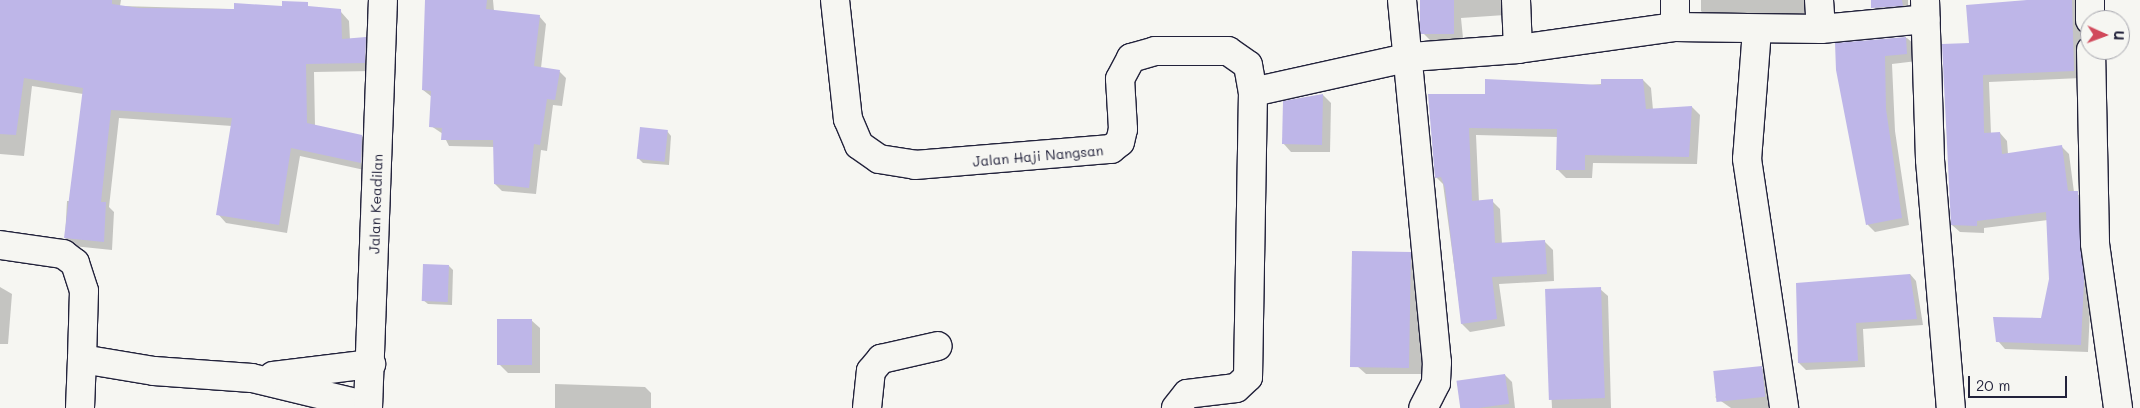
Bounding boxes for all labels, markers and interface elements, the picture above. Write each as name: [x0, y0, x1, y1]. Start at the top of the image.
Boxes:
north arrow: [2080, 10, 2130, 60]
text: U: [2110, 30, 2129, 41]
street label: Jalan Haji Nangsan: [972, 142, 1104, 170]
street label: Jalan Keadilan: [366, 154, 386, 254]
scale bar: [1970, 366, 2069, 398]
text: 20 m: [1976, 375, 2010, 395]

